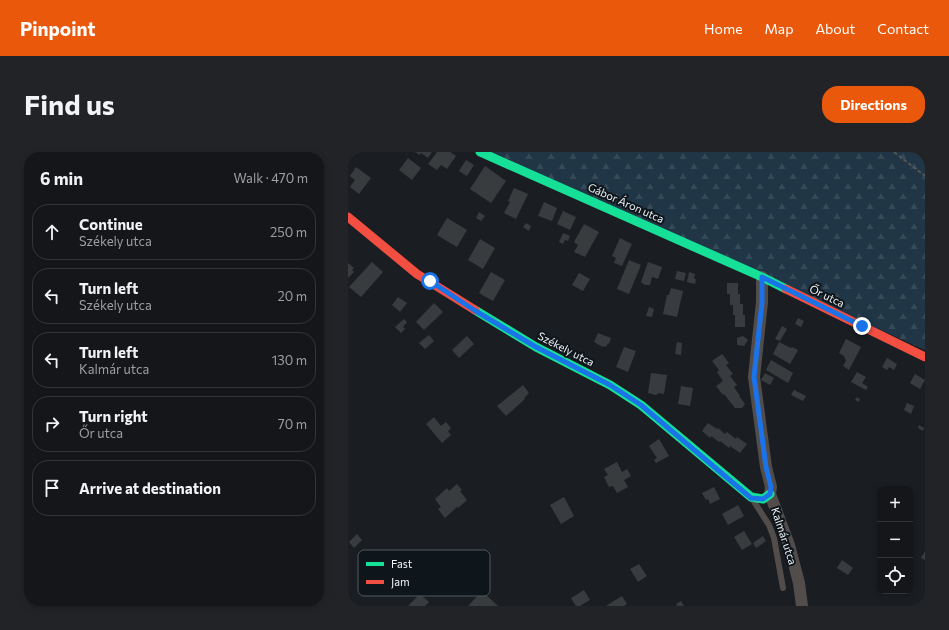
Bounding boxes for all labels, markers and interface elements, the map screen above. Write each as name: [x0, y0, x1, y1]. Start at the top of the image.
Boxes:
text: Pinpoint: [20, 17, 96, 40]
text: Home: [704, 20, 743, 37]
text: Map: [765, 20, 793, 37]
text: About: [815, 20, 855, 37]
text: Contact: [877, 20, 929, 37]
button: Directions: [822, 86, 925, 123]
text: Find us: [24, 87, 115, 121]
text: 6 min: [40, 168, 83, 189]
text: Walk · 470 m: [234, 170, 308, 186]
street label: Gábor Áron utca: [586, 179, 667, 225]
text: Continue: [79, 215, 143, 233]
icon: ahead: [41, 221, 63, 243]
text: 250 m: [270, 224, 307, 240]
text: Székely utca: [79, 233, 152, 249]
route start: [421, 272, 439, 290]
text: Turn left: [79, 279, 138, 297]
street label: Őr utca: [808, 281, 847, 310]
icon: left: [41, 285, 63, 307]
text: 20 m: [278, 288, 307, 304]
text: Székely utca: [79, 297, 152, 313]
route end: [853, 317, 871, 335]
street label: Székely utca: [536, 329, 597, 368]
text: Turn left: [79, 343, 138, 361]
icon: left: [41, 349, 63, 371]
text: 130 m: [272, 352, 307, 368]
text: Kalmár utca: [79, 361, 149, 377]
text: Turn right: [79, 407, 148, 425]
icon: right: [41, 413, 63, 435]
text: 70 m: [278, 416, 307, 432]
text: Őr utca: [79, 425, 123, 441]
icon: arrive: [41, 477, 63, 499]
text: Arrive at destination: [79, 479, 221, 497]
map controls: [877, 486, 913, 594]
button: +: [877, 486, 913, 522]
street label: Kalmár utca: [769, 506, 800, 566]
button: −: [877, 522, 913, 558]
legend: [358, 550, 490, 596]
text: Fast: [391, 557, 413, 570]
button: locate: [877, 558, 913, 594]
text: Jam: [391, 575, 410, 589]

